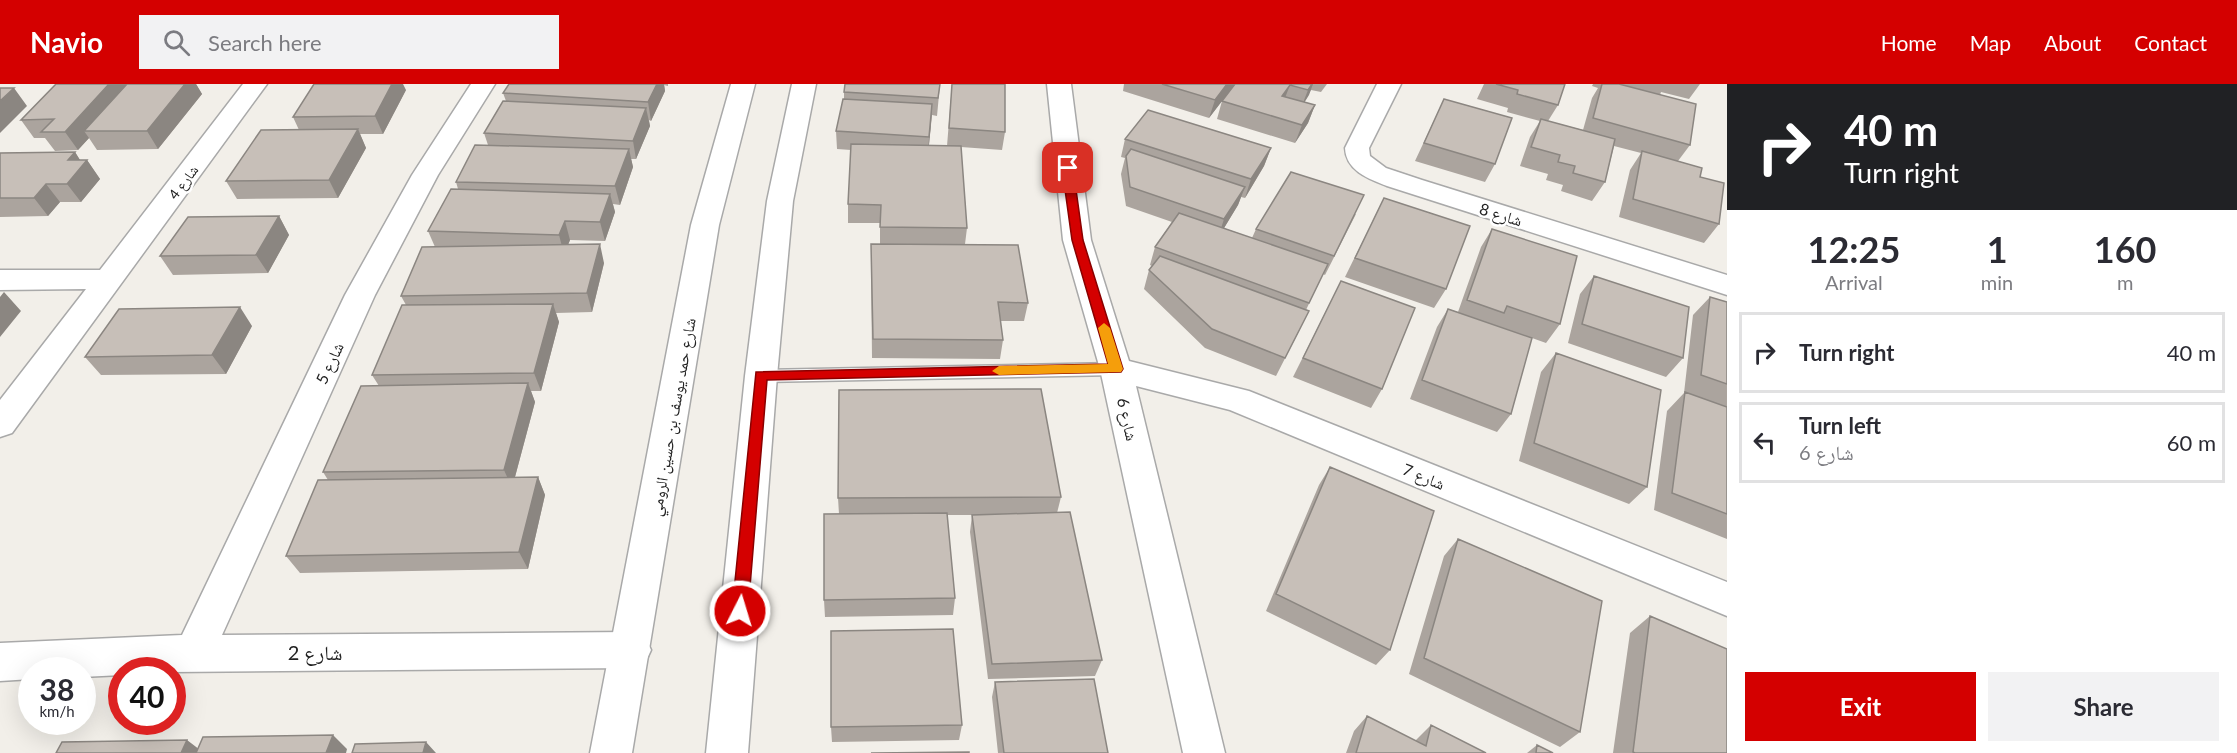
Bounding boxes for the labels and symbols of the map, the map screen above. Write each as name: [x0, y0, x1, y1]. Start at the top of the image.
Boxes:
pin: [1042, 142, 1093, 193]
street label: شارع 4: [165, 162, 203, 204]
street label: شارع 8: [1477, 199, 1525, 231]
street label: شارع حمد يوسف بن حسين الرومي: [645, 316, 703, 518]
street label: شارع 5: [311, 339, 349, 388]
street label: شارع 6: [1112, 396, 1142, 443]
street label: شارع 7: [1399, 459, 1448, 495]
position arrow: [708, 579, 772, 643]
street label: شارع 2: [288, 640, 342, 666]
speed limit sign: 40: [108, 657, 186, 735]

